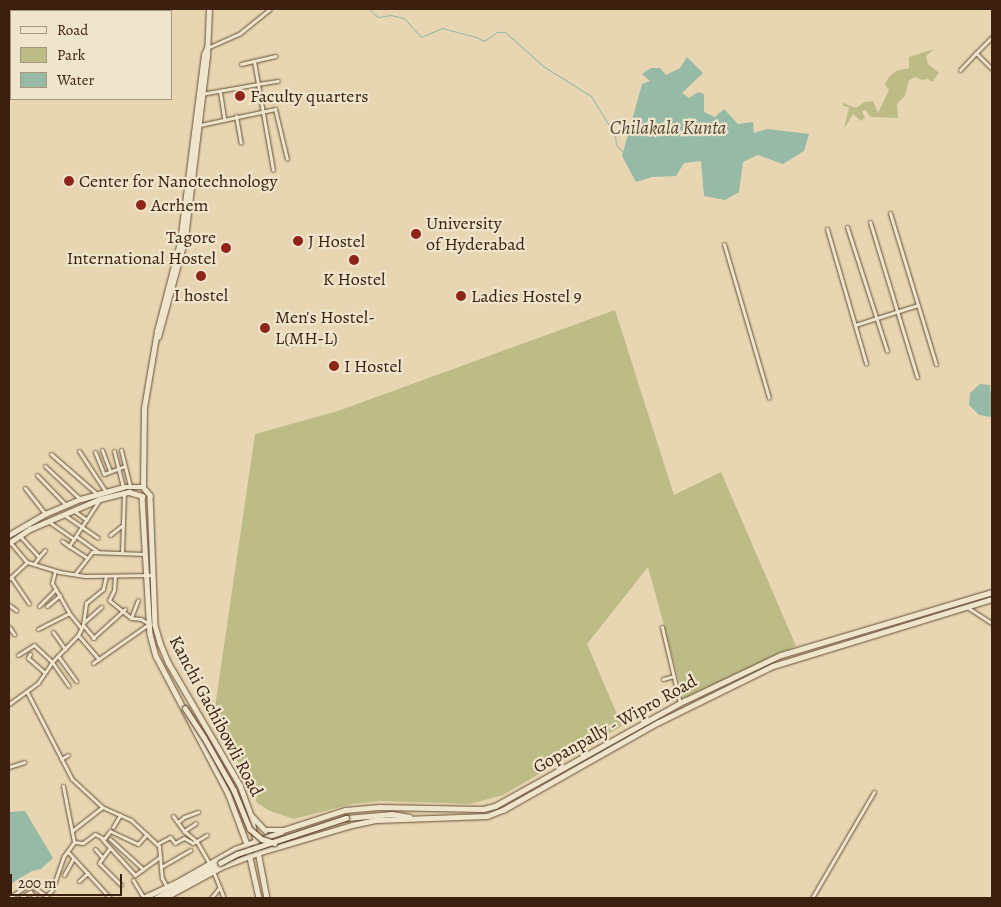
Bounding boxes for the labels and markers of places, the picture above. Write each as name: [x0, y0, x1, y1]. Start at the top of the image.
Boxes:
place label: Faculty quarters: [250, 85, 369, 107]
marker: Faculty quarters: [234, 90, 246, 102]
place label: Center for Nanotechnology: [79, 170, 278, 192]
marker: Center for Nanotechnology: [63, 175, 75, 187]
place label: Acrhem: [151, 194, 208, 216]
marker: Acrhem: [135, 199, 147, 211]
place label: University of Hyderabad: [426, 213, 525, 255]
place label: Tagore International Hostel: [67, 227, 216, 270]
marker: University of Hyderabad: [410, 228, 422, 240]
place label: J Hostel: [308, 230, 365, 252]
marker: J Hostel: [292, 235, 304, 247]
marker: Tagore International Hostel: [220, 242, 232, 254]
marker: K Hostel: [348, 254, 360, 266]
place label: K Hostel: [323, 268, 385, 290]
marker: I hostel: [195, 270, 207, 282]
place label: I hostel: [174, 284, 228, 306]
place label: Ladies Hostel 9: [471, 285, 582, 307]
marker: Ladies Hostel 9: [455, 290, 467, 302]
place label: Men's Hostel- L(MH-L): [275, 307, 375, 350]
marker: Men's Hostel- L(MH-L): [259, 322, 271, 334]
place label: I Hostel: [344, 355, 402, 377]
marker: I Hostel: [328, 360, 340, 372]

